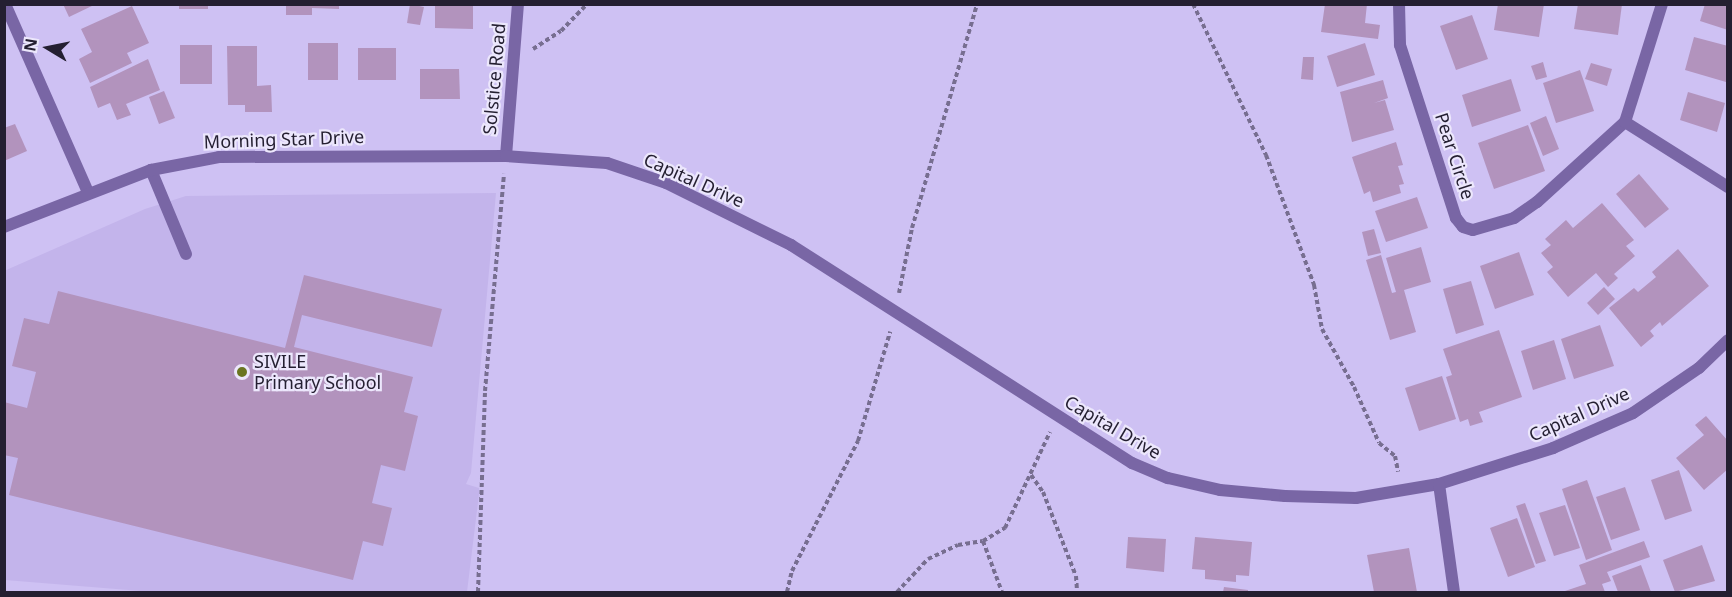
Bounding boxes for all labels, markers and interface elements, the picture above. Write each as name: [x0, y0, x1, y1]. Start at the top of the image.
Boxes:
north arrow: [18, 18, 78, 78]
street label: Solstice Road: [478, 22, 510, 136]
text: N: [18, 37, 42, 53]
street label: Pear Circle: [1431, 110, 1479, 202]
street label: Morning Star Drive: [203, 125, 365, 153]
street label: Capital Drive: [640, 148, 748, 212]
place label: SIVILE Primary School: [254, 351, 381, 394]
marker: SIVILE Primary School: [235, 365, 249, 379]
street label: Capital Drive: [1525, 382, 1633, 446]
street label: Capital Drive: [1061, 391, 1165, 463]

